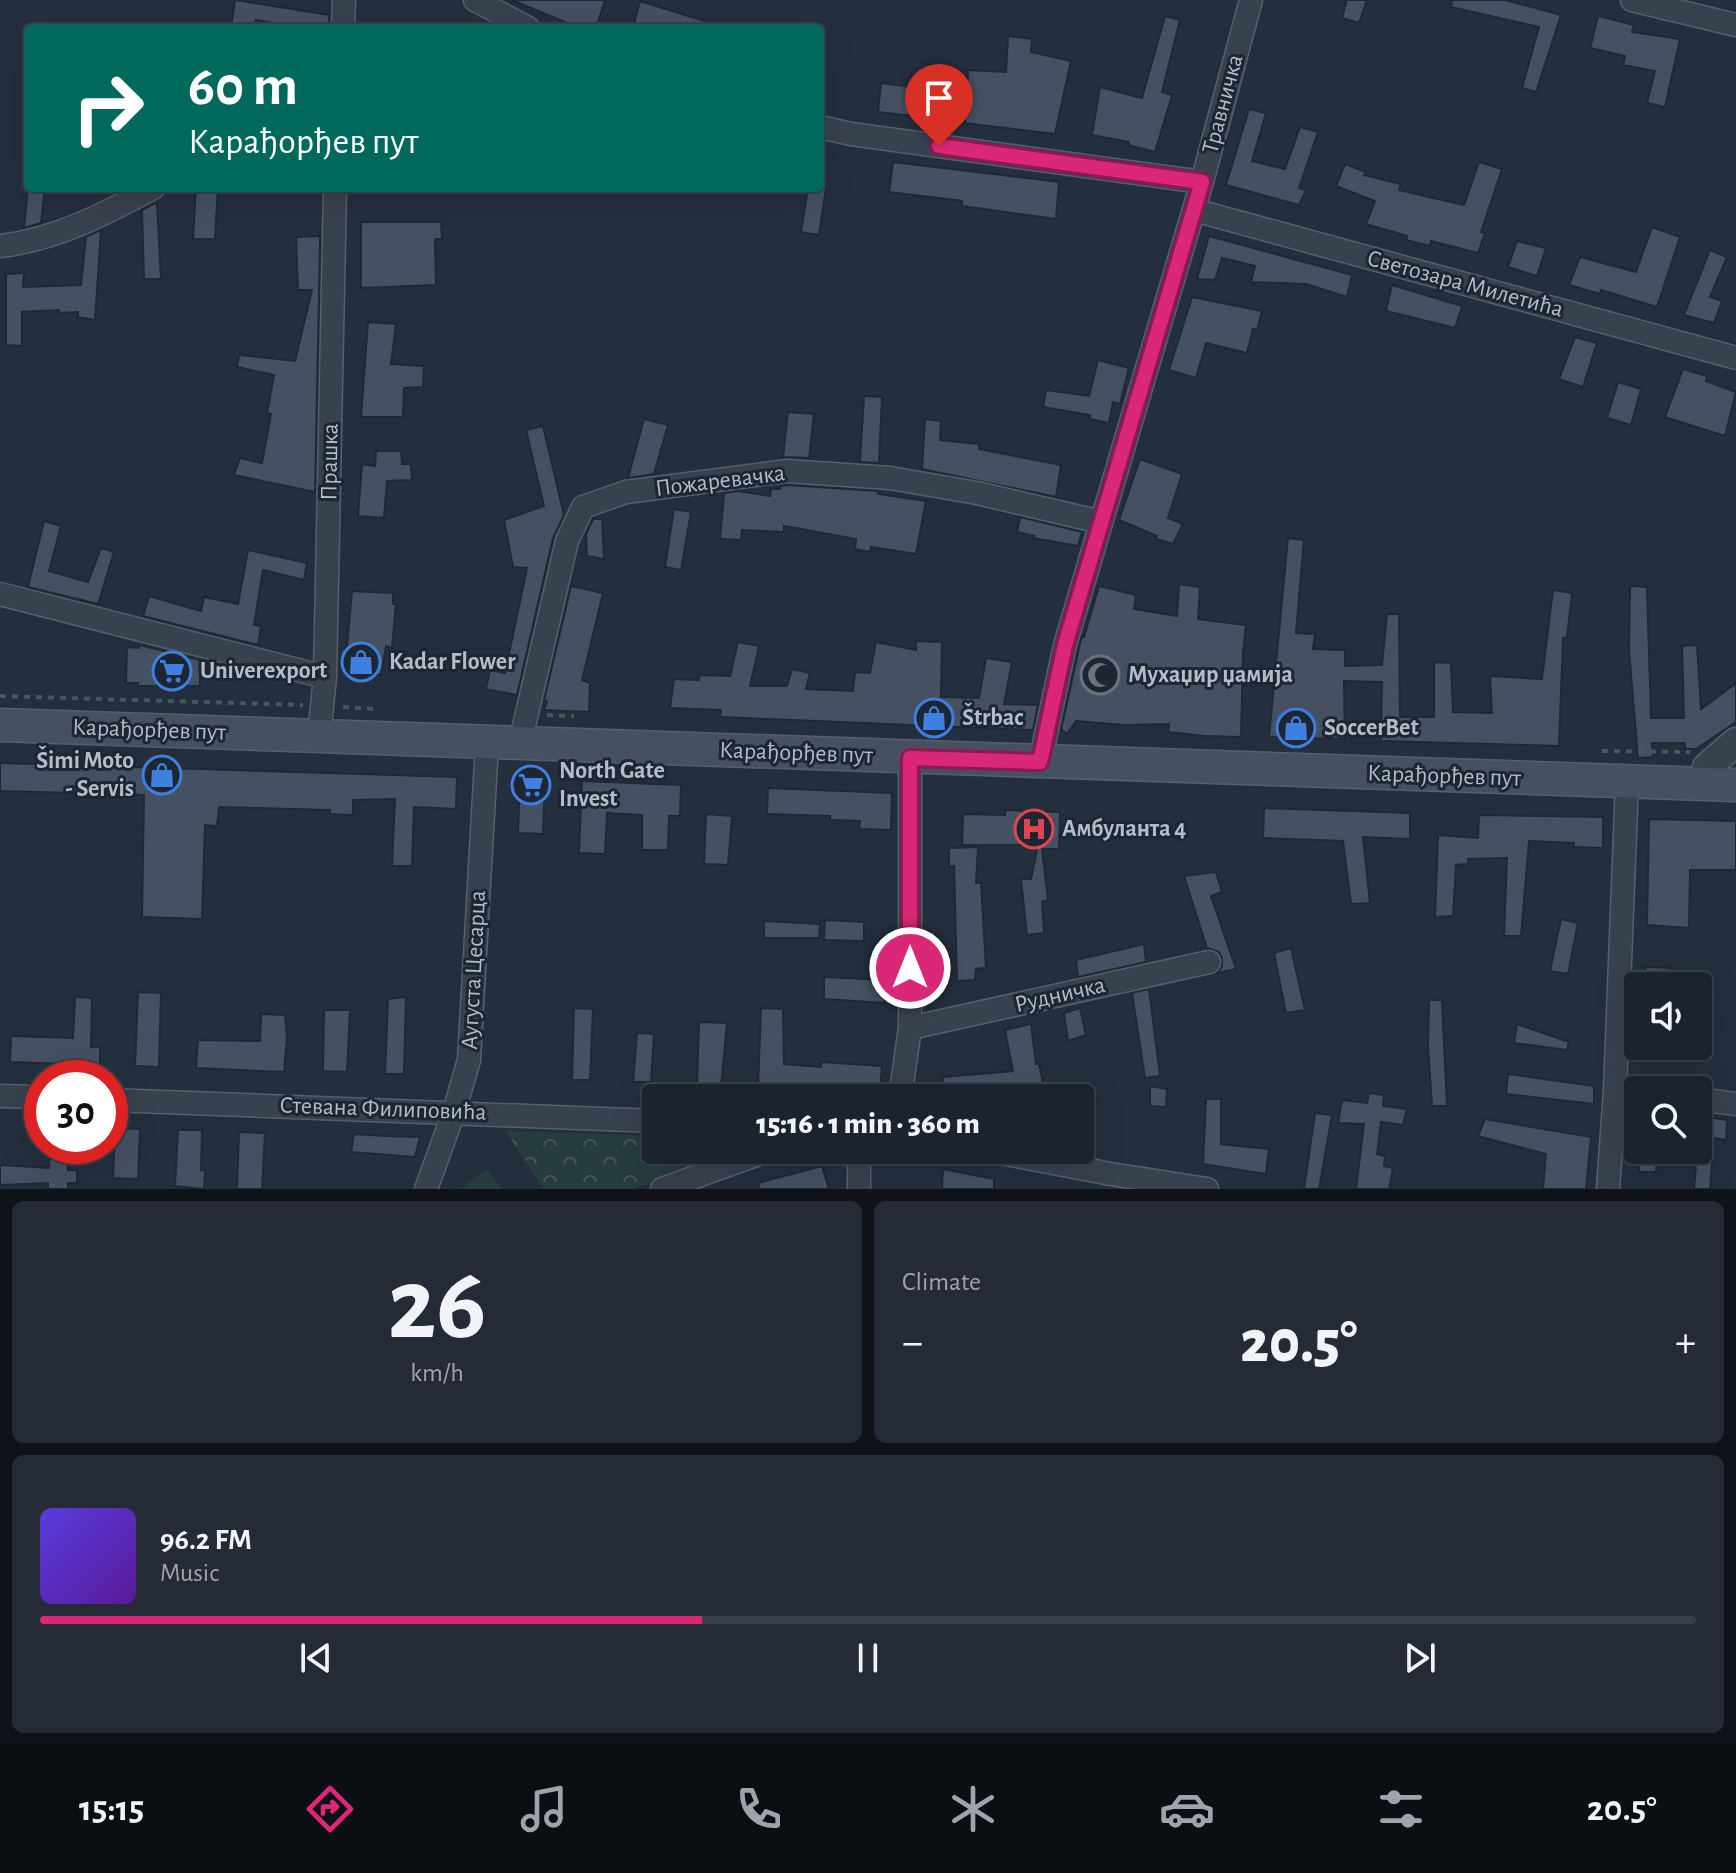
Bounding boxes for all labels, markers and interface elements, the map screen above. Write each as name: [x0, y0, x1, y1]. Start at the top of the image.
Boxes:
street label: Травничка: [1198, 52, 1248, 156]
icon: right: [56, 56, 160, 160]
text: 60 m: [188, 59, 298, 115]
pin: [905, 64, 973, 146]
icon: arrive: [917, 76, 961, 120]
text: Карађорђев пут: [188, 124, 418, 160]
street label: Светозара Милетића: [1364, 246, 1566, 322]
street label: Прашка: [317, 423, 343, 501]
street label: Пожаревачка: [654, 461, 786, 501]
shop icon: Kadar Flower: [340, 641, 382, 683]
supermarket icon: Univerexport: [151, 650, 193, 692]
place label: Kadar Flower: [389, 650, 516, 674]
mosque icon: Мухаџир џамија: [1079, 654, 1121, 696]
place label: Univerexport: [200, 659, 327, 683]
place label: Мухаџир џамија: [1128, 663, 1293, 687]
shop icon: Štrbac: [913, 697, 955, 739]
place label: Štrbac: [962, 702, 1024, 730]
shop icon: SoccerBet: [1275, 707, 1317, 749]
street label: Карађорђев пут: [72, 715, 227, 745]
place label: SoccerBet: [1324, 716, 1419, 740]
street label: Карађорђев пут: [719, 738, 874, 768]
place label: Šimi Moto - Servis: [36, 745, 134, 801]
shop icon: Šimi Moto - Servis: [141, 754, 183, 796]
place label: North Gate Invest: [559, 759, 665, 811]
street label: Карађорђев пут: [1367, 761, 1522, 791]
supermarket icon: North Gate Invest: [510, 764, 552, 806]
hospital icon: Амбуланта 4: [1013, 808, 1055, 850]
place label: Амбуланта 4: [1062, 817, 1186, 841]
street label: Аугуста Цесарца: [458, 890, 490, 1050]
position arrow: [868, 926, 952, 1010]
map controls: [1624, 972, 1712, 1164]
button: sound: [1624, 972, 1712, 1060]
street label: Рудничка: [1012, 973, 1108, 1017]
speed limit sign: 30: [24, 1060, 128, 1164]
button: search: [1624, 1076, 1712, 1164]
street label: Стевана Филиповића: [279, 1093, 487, 1125]
text: 15:16 · 1 min · 360 m: [756, 1109, 980, 1139]
text: 26: [387, 1254, 487, 1358]
text: Climate: [902, 1269, 981, 1295]
text: 20.5°: [1240, 1313, 1358, 1373]
text: −: [902, 1321, 923, 1365]
text: +: [1675, 1321, 1696, 1365]
text: km/h: [410, 1360, 464, 1386]
text: 96.2 FM: [160, 1525, 252, 1555]
text: Music: [160, 1560, 219, 1586]
icon: previous: [294, 1636, 338, 1680]
icon: pause: [846, 1636, 890, 1680]
icon: next: [1398, 1636, 1442, 1680]
icon: directions: [302, 1781, 358, 1837]
icon: music: [516, 1781, 572, 1837]
icon: phone: [731, 1781, 787, 1837]
icon: climate: [945, 1781, 1001, 1837]
icon: car: [1159, 1781, 1215, 1837]
icon: filters: [1373, 1781, 1429, 1837]
text: 15:15: [79, 1791, 144, 1827]
text: 20.5°: [1587, 1791, 1657, 1827]

